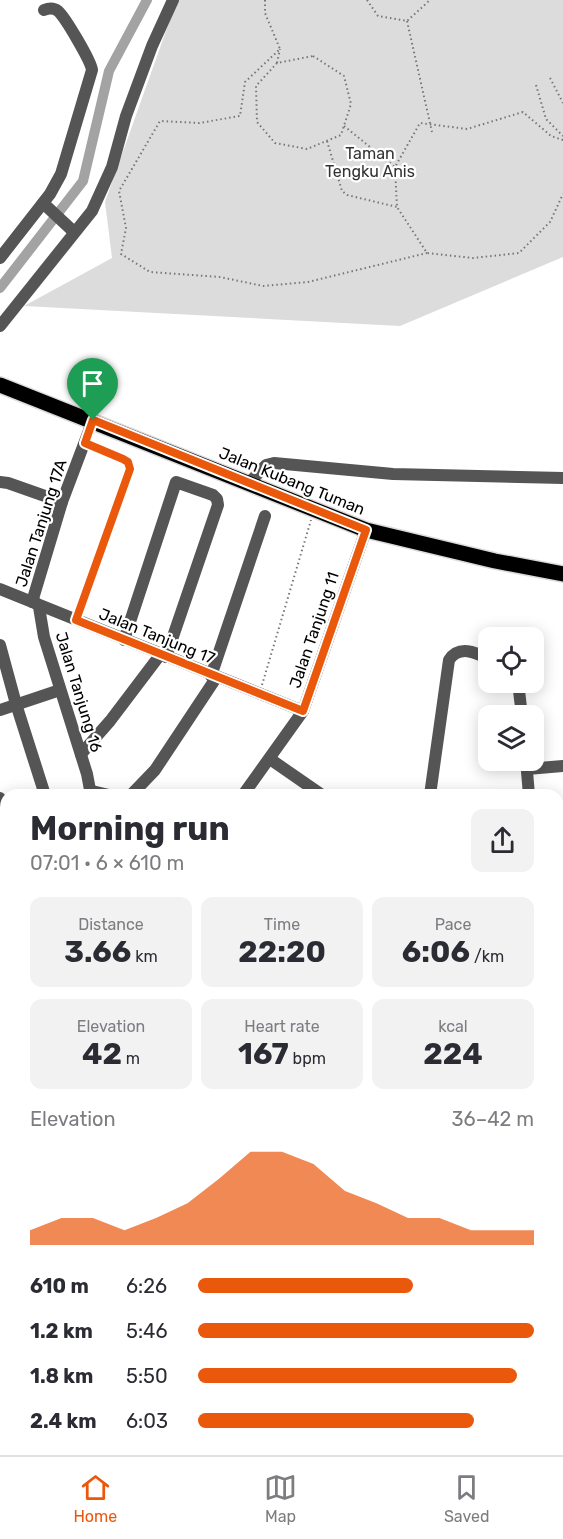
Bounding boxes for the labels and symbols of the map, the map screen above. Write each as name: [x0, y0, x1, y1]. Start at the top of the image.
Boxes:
park label: Taman Tengku Anis: [325, 144, 415, 181]
pin: [67, 358, 118, 420]
street label: Jalan Kubang Tuman: [216, 443, 368, 519]
street label: Jalan Tanjung 17A: [11, 457, 71, 589]
street label: Jalan Tanjung 11: [285, 569, 343, 691]
street label: Jalan Tanjung 17: [96, 604, 218, 668]
street label: Jalan Tanjung 16: [52, 630, 106, 755]

